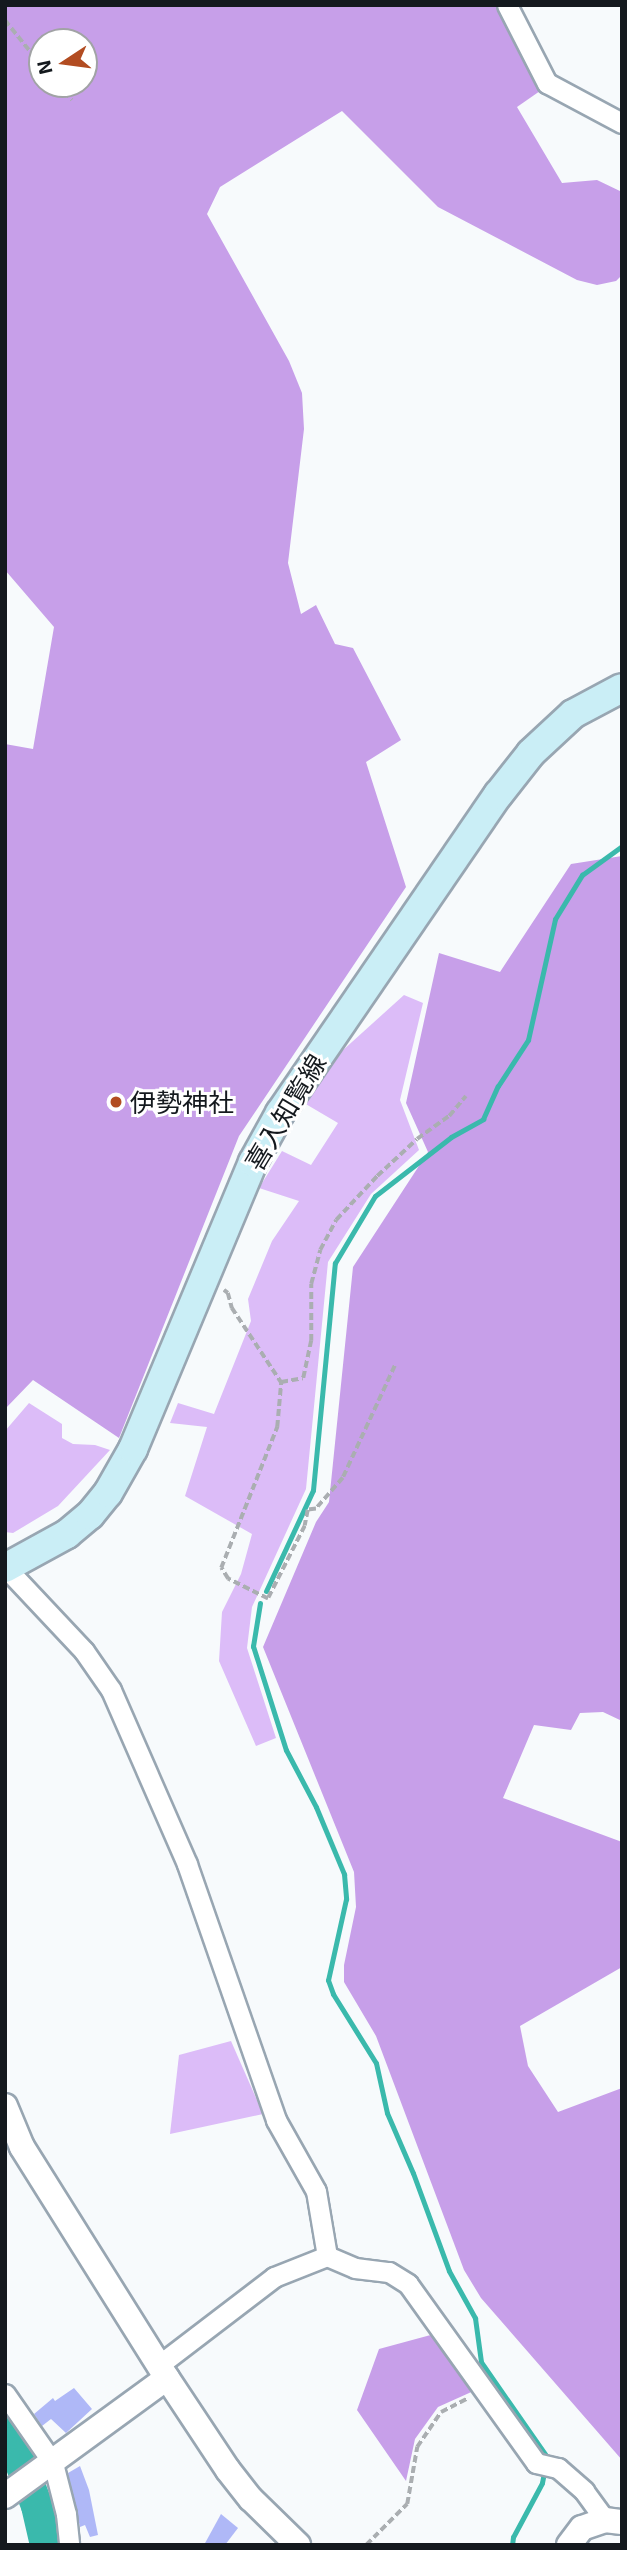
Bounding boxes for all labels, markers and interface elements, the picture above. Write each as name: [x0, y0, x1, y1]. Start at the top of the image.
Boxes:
north arrow: [28, 28, 98, 98]
text: N: [31, 58, 57, 77]
street label: 喜入知覧線: [238, 1048, 332, 1176]
place label: 伊勢神社: [130, 1086, 234, 1118]
marker: 伊勢神社: [108, 1094, 124, 1110]

